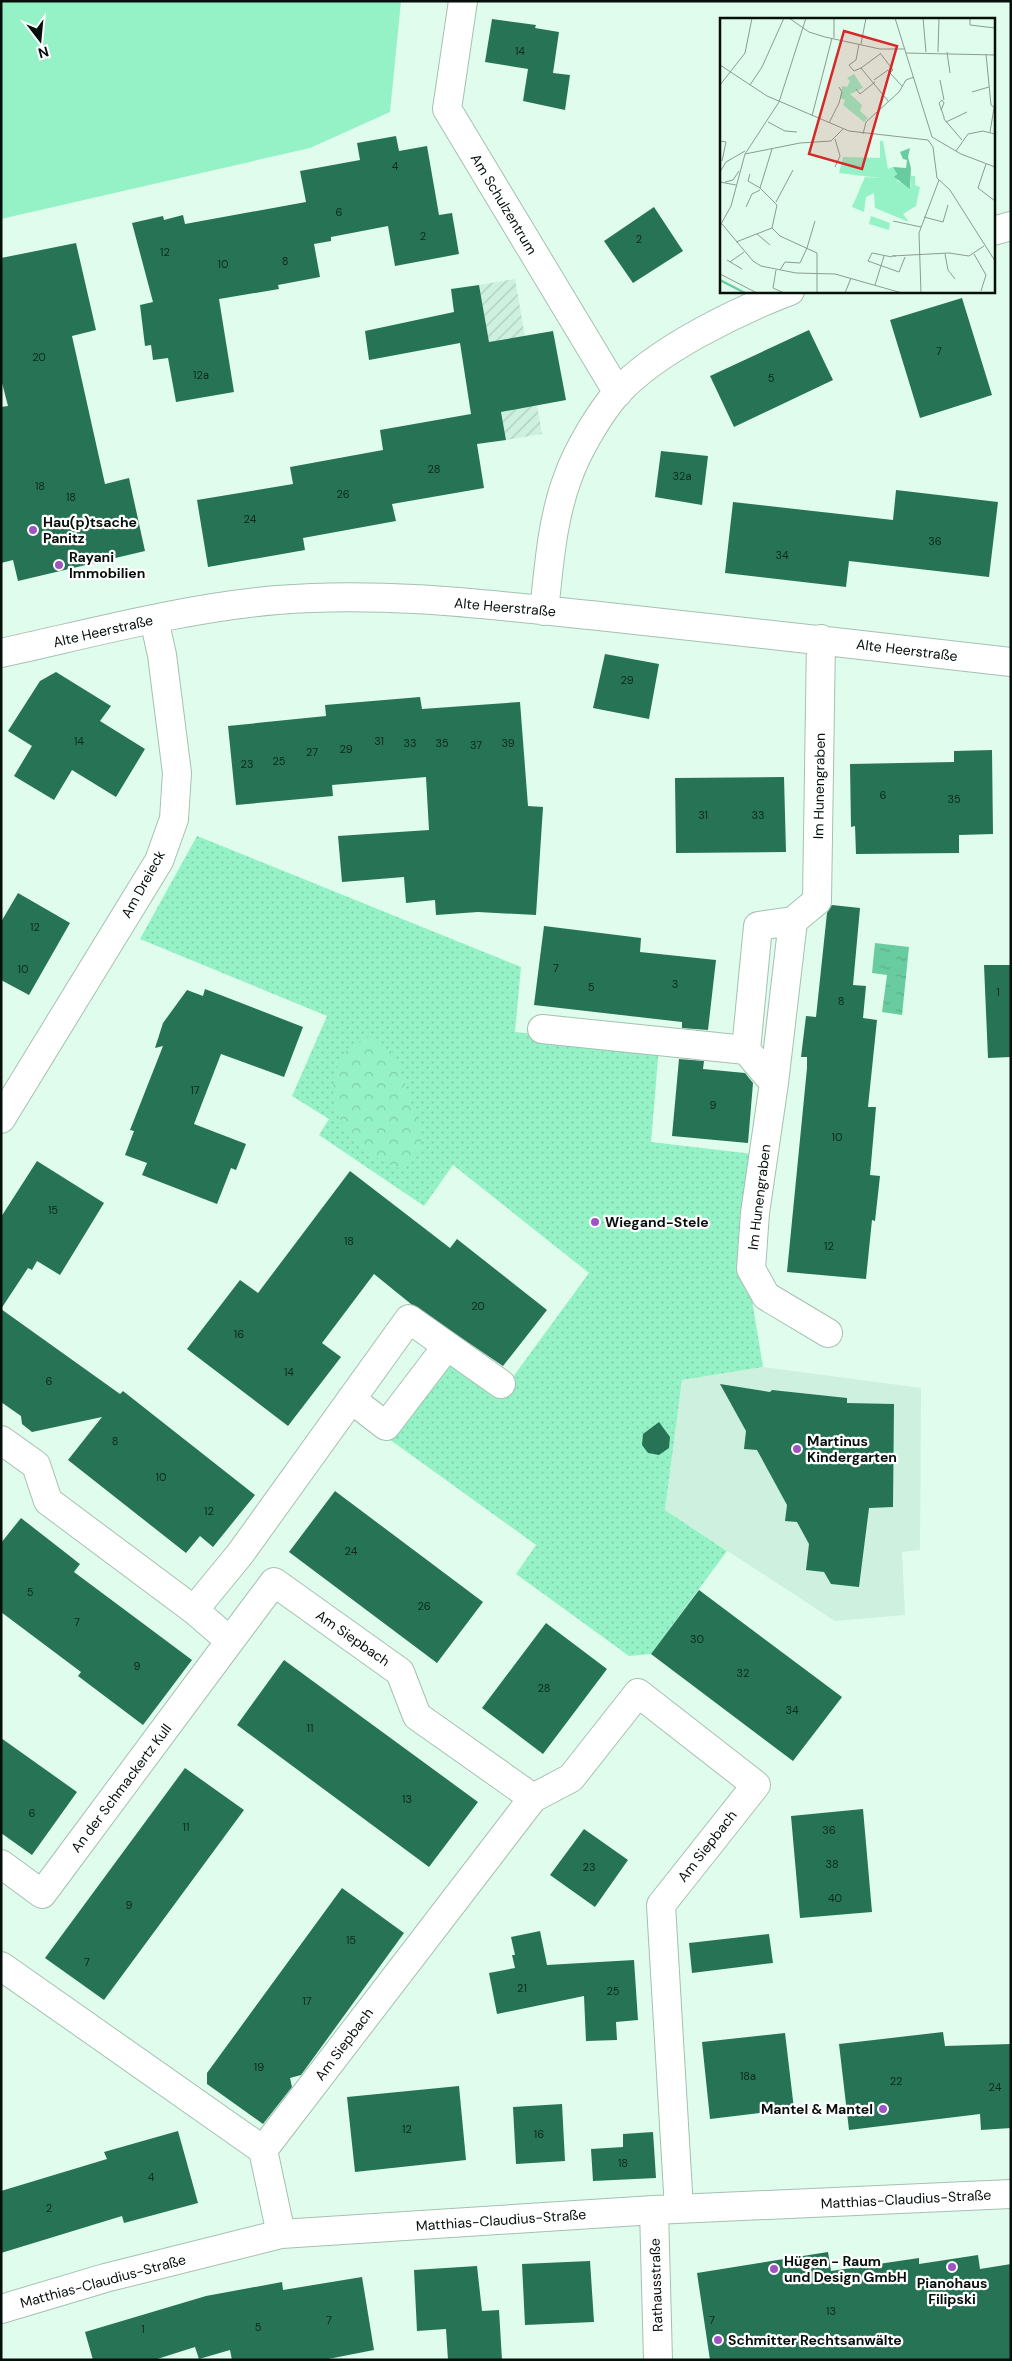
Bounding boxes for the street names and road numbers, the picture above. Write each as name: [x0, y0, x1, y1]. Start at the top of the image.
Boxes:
street label: Am Schulzentrum: [467, 150, 541, 258]
street label: Alte Heerstraße: [453, 594, 557, 620]
street label: Alte Heerstraße: [51, 611, 155, 651]
street label: Alte Heerstraße: [855, 635, 959, 665]
street label: Im Hunengraben: [809, 733, 829, 839]
street label: Am Dreieck: [117, 847, 169, 921]
street label: Im Hunengraben: [744, 1143, 774, 1251]
street label: Am Siepbach: [313, 1606, 393, 1670]
street label: An der Schmackertz Kull: [67, 1720, 175, 1856]
street label: Am Siepbach: [673, 1807, 741, 1885]
street label: Am Siepbach: [311, 2004, 377, 2084]
street label: Matthias-Claudius-Straße: [820, 2186, 992, 2212]
street label: Matthias-Claudius-Straße: [415, 2205, 587, 2235]
street label: Rathausstraße: [645, 2238, 667, 2332]
street label: Matthias-Claudius-Straße: [18, 2250, 188, 2312]

